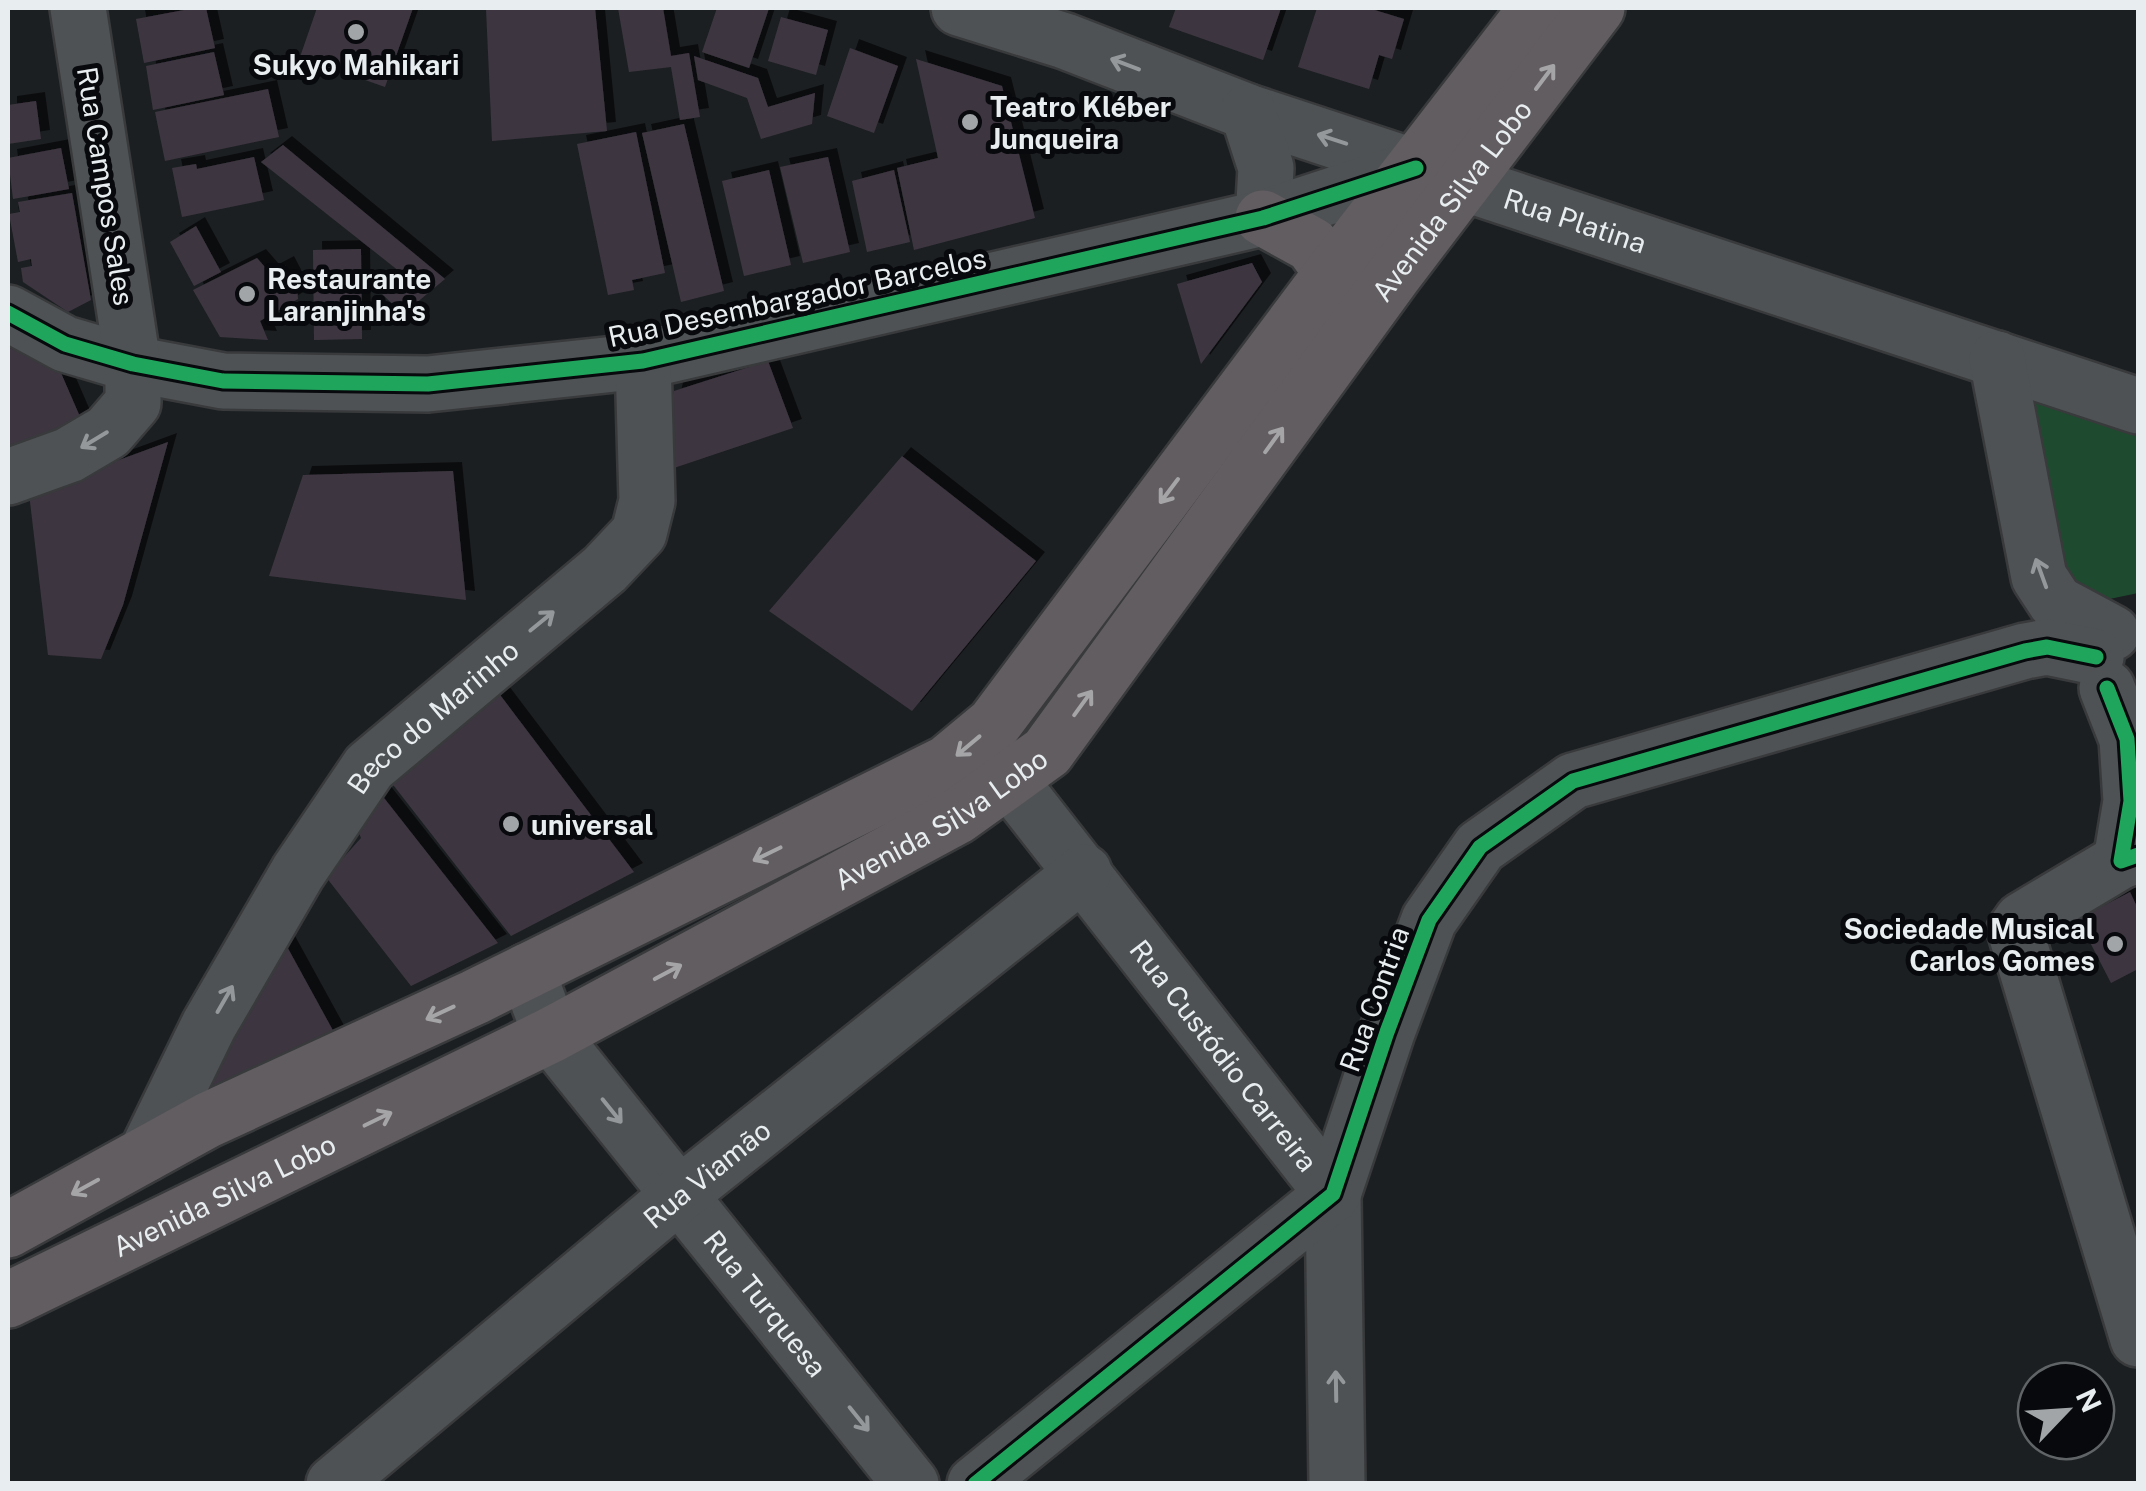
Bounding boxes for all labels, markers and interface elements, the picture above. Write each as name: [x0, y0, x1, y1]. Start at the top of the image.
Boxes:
marker: Sukyo Mahikari: [345, 21, 367, 43]
place label: Sukyo Mahikari: [253, 48, 459, 81]
one-way arrow: [1110, 54, 1141, 72]
street label: Rua Campos Sales: [71, 64, 141, 308]
one-way arrow: [1535, 64, 1556, 91]
place label: Teatro Kléber Junqueira: [990, 90, 1171, 155]
street label: Avenida Silva Lobo: [1364, 93, 1538, 307]
marker: Teatro Kléber Junqueira: [959, 111, 981, 133]
one-way arrow: [1317, 129, 1349, 147]
street label: Rua Platina: [1500, 181, 1651, 259]
street label: Rua Desembargador Barcelos: [605, 241, 989, 353]
place label: Restaurante Laranjinha's: [267, 262, 432, 327]
marker: Restaurante Laranjinha's: [236, 283, 258, 305]
one-way arrow: [1263, 427, 1284, 454]
one-way arrow: [80, 431, 109, 451]
one-way arrow: [1158, 477, 1179, 504]
one-way arrow: [2031, 558, 2049, 589]
one-way arrow: [528, 610, 554, 632]
street label: Beco do Marinho: [340, 633, 525, 800]
one-way arrow: [1072, 690, 1093, 717]
one-way arrow: [956, 734, 981, 757]
street label: Avenida Silva Lobo: [828, 741, 1053, 896]
place label: universal: [531, 808, 654, 841]
marker: universal: [500, 813, 522, 835]
one-way arrow: [753, 845, 783, 864]
place label: Sociedade Musical Carlos Gomes: [1844, 912, 2095, 977]
street label: Rua Contria: [1332, 922, 1416, 1076]
street label: Rua Custódio Carreira: [1124, 933, 1325, 1177]
marker: Sociedade Musical Carlos Gomes: [2104, 933, 2126, 955]
one-way arrow: [652, 962, 682, 981]
one-way arrow: [215, 985, 235, 1014]
one-way arrow: [425, 1005, 455, 1023]
one-way arrow: [601, 1097, 622, 1124]
one-way arrow: [363, 1109, 392, 1128]
street label: Rua Viamão: [636, 1112, 777, 1234]
street label: Avenida Silva Lobo: [107, 1126, 341, 1263]
one-way arrow: [71, 1178, 101, 1198]
street label: Rua Turquesa: [697, 1223, 835, 1383]
north arrow: [2016, 1361, 2116, 1461]
one-way arrow: [1326, 1371, 1345, 1403]
text: N: [2070, 1383, 2109, 1417]
one-way arrow: [848, 1406, 870, 1432]

